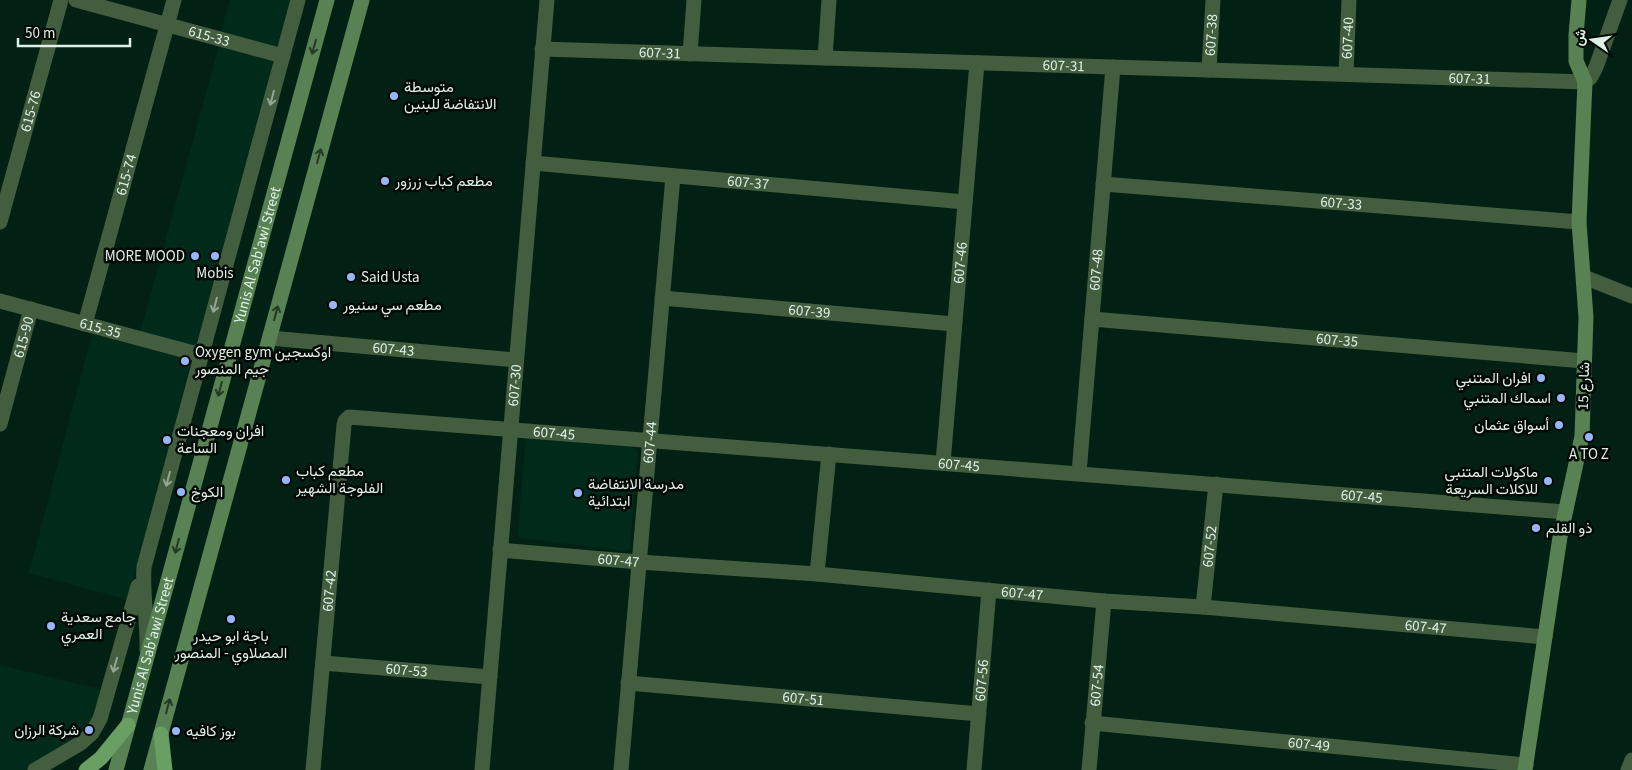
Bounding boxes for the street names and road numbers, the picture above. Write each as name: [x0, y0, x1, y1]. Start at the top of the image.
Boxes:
street label: 607-38: [1199, 13, 1223, 57]
street label: 607-40: [1336, 17, 1359, 59]
street label: 615-33: [186, 20, 232, 52]
street label: 607-31: [639, 42, 681, 64]
street label: 607-31: [1042, 54, 1085, 77]
street label: 607-31: [1448, 67, 1491, 90]
street label: 615-76: [15, 88, 46, 134]
street label: 615-74: [110, 151, 142, 198]
street label: 607-37: [726, 170, 770, 195]
street label: Yunis Al Sab'awi Street: [228, 184, 286, 327]
street label: 607-33: [1319, 191, 1363, 215]
street label: 607-46: [948, 241, 972, 285]
street label: 607-48: [1084, 248, 1108, 292]
street label: 607-39: [788, 299, 831, 323]
street label: 615-35: [77, 312, 123, 344]
street label: 615-90: [8, 314, 39, 360]
street label: 607-35: [1315, 328, 1359, 352]
street label: 607-43: [372, 337, 415, 361]
street label: شارع 15: [1573, 361, 1595, 410]
street label: 607-30: [502, 364, 527, 407]
street label: 607-44: [637, 420, 662, 464]
street label: 607-45: [532, 421, 576, 445]
street label: 607-45: [937, 453, 981, 477]
street label: 607-45: [1340, 484, 1384, 508]
street label: 607-52: [1197, 524, 1222, 568]
street label: 607-47: [597, 548, 640, 573]
street label: 607-42: [317, 569, 341, 613]
street label: Yunis Al Sab'awi Street: [121, 575, 179, 717]
street label: 607-47: [1000, 581, 1044, 606]
street label: 607-47: [1404, 614, 1448, 639]
street label: 607-53: [385, 658, 429, 682]
street label: 607-56: [969, 659, 994, 702]
street label: 607-54: [1084, 663, 1109, 707]
street label: 607-51: [781, 686, 825, 711]
street label: 607-49: [1287, 732, 1331, 756]

